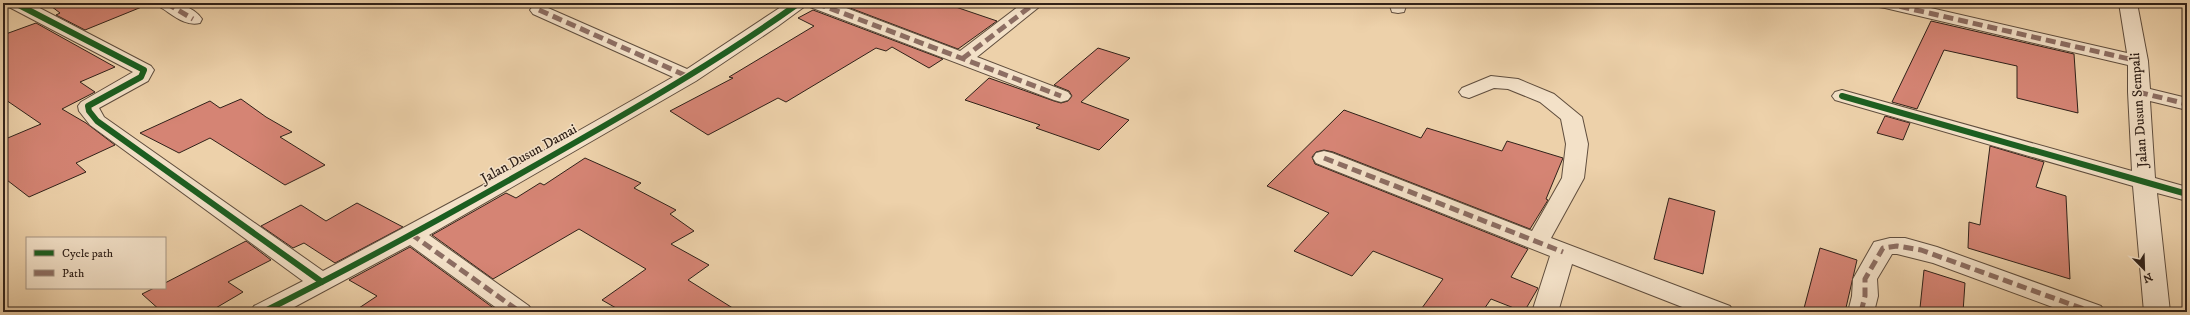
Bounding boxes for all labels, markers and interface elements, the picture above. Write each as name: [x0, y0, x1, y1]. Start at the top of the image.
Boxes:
street label: Jalan Dusun Sempali: [2126, 52, 2152, 170]
street label: Jalan Dusun Damai: [476, 120, 581, 189]
legend: [26, 237, 166, 289]
text: Cycle path: [62, 246, 114, 261]
north arrow: [2124, 249, 2164, 289]
text: Path: [62, 266, 85, 281]
text: N: [2141, 269, 2154, 285]

